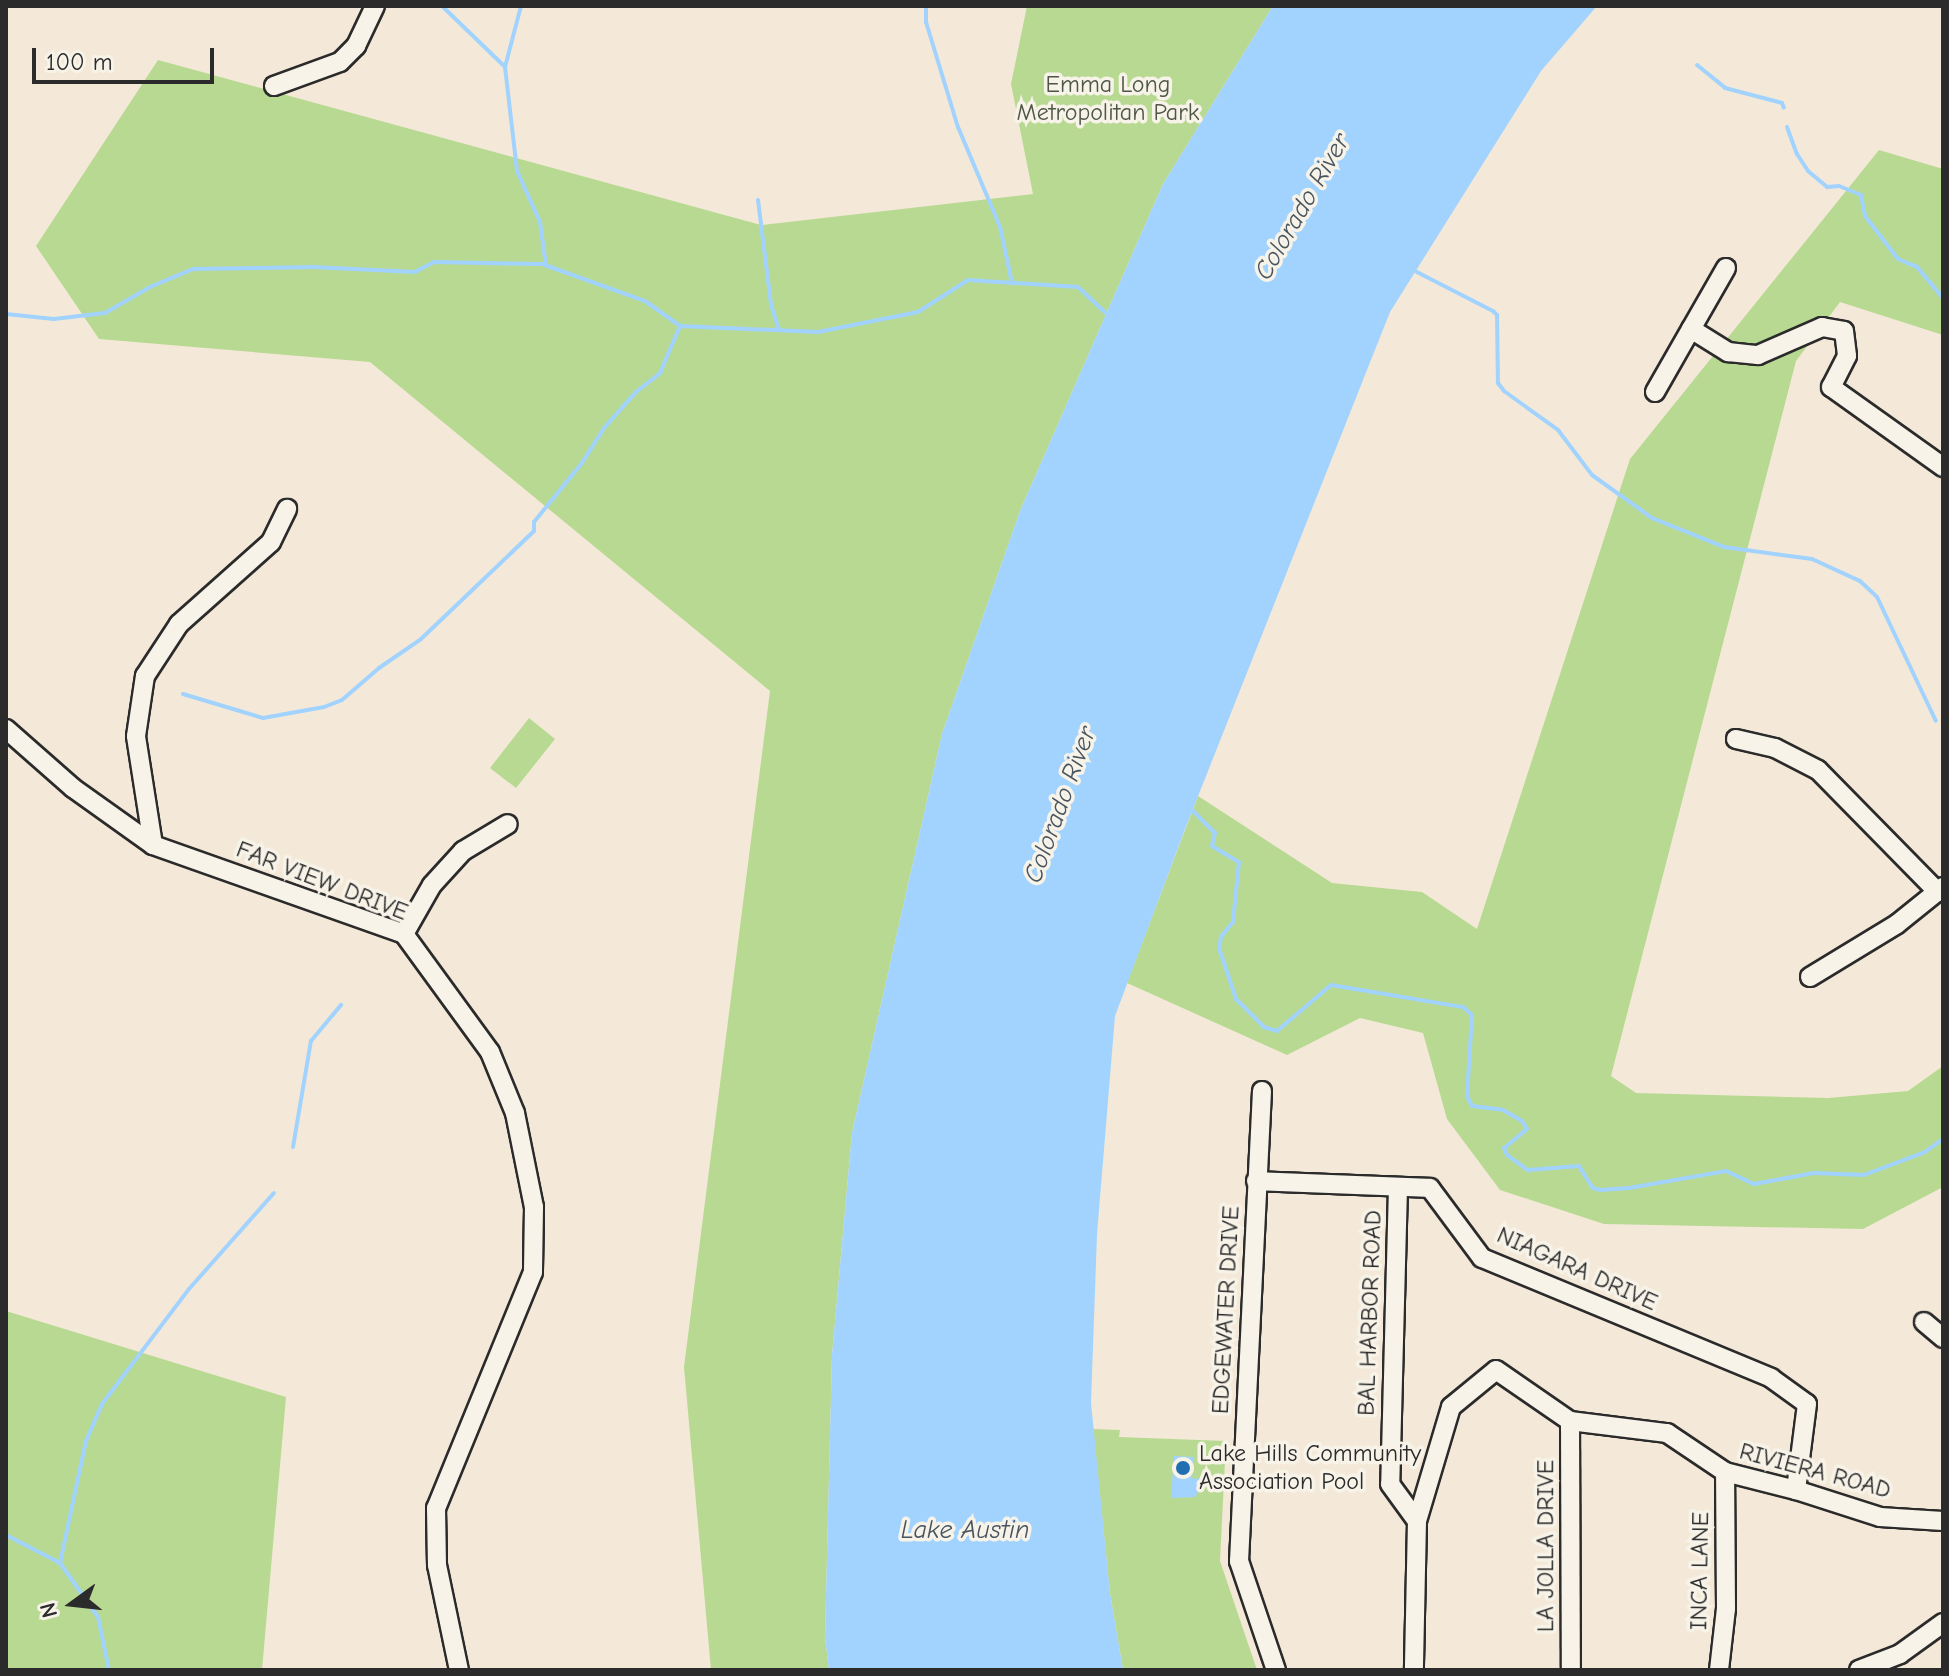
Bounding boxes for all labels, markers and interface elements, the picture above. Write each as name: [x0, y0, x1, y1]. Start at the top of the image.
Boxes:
scale bar: [36, 32, 218, 82]
text: 100 m: [46, 48, 113, 76]
park label: Emma Long Metropolitan Park: [1017, 71, 1199, 127]
water label: Colorado River: [1249, 128, 1357, 286]
water label: Colorado River: [1018, 723, 1104, 887]
street label: FAR VIEW DRIVE: [232, 835, 412, 927]
street label: EDGEWATER DRIVE: [1206, 1205, 1246, 1415]
street label: BAL HARBOR ROAD: [1352, 1210, 1388, 1416]
street label: NIAGARA DRIVE: [1492, 1221, 1662, 1317]
street label: RIVIERA ROAD: [1736, 1437, 1894, 1505]
place label: Lake Hills Community Association Pool: [1199, 1440, 1421, 1496]
marker: Lake Hills Community Association Pool: [1174, 1459, 1192, 1477]
street label: LA JOLLA DRIVE: [1532, 1460, 1560, 1632]
street label: INCA LANE: [1685, 1512, 1715, 1630]
water label: Lake Austin: [901, 1515, 1029, 1547]
north arrow: [32, 1564, 112, 1644]
text: N: [34, 1600, 63, 1621]

